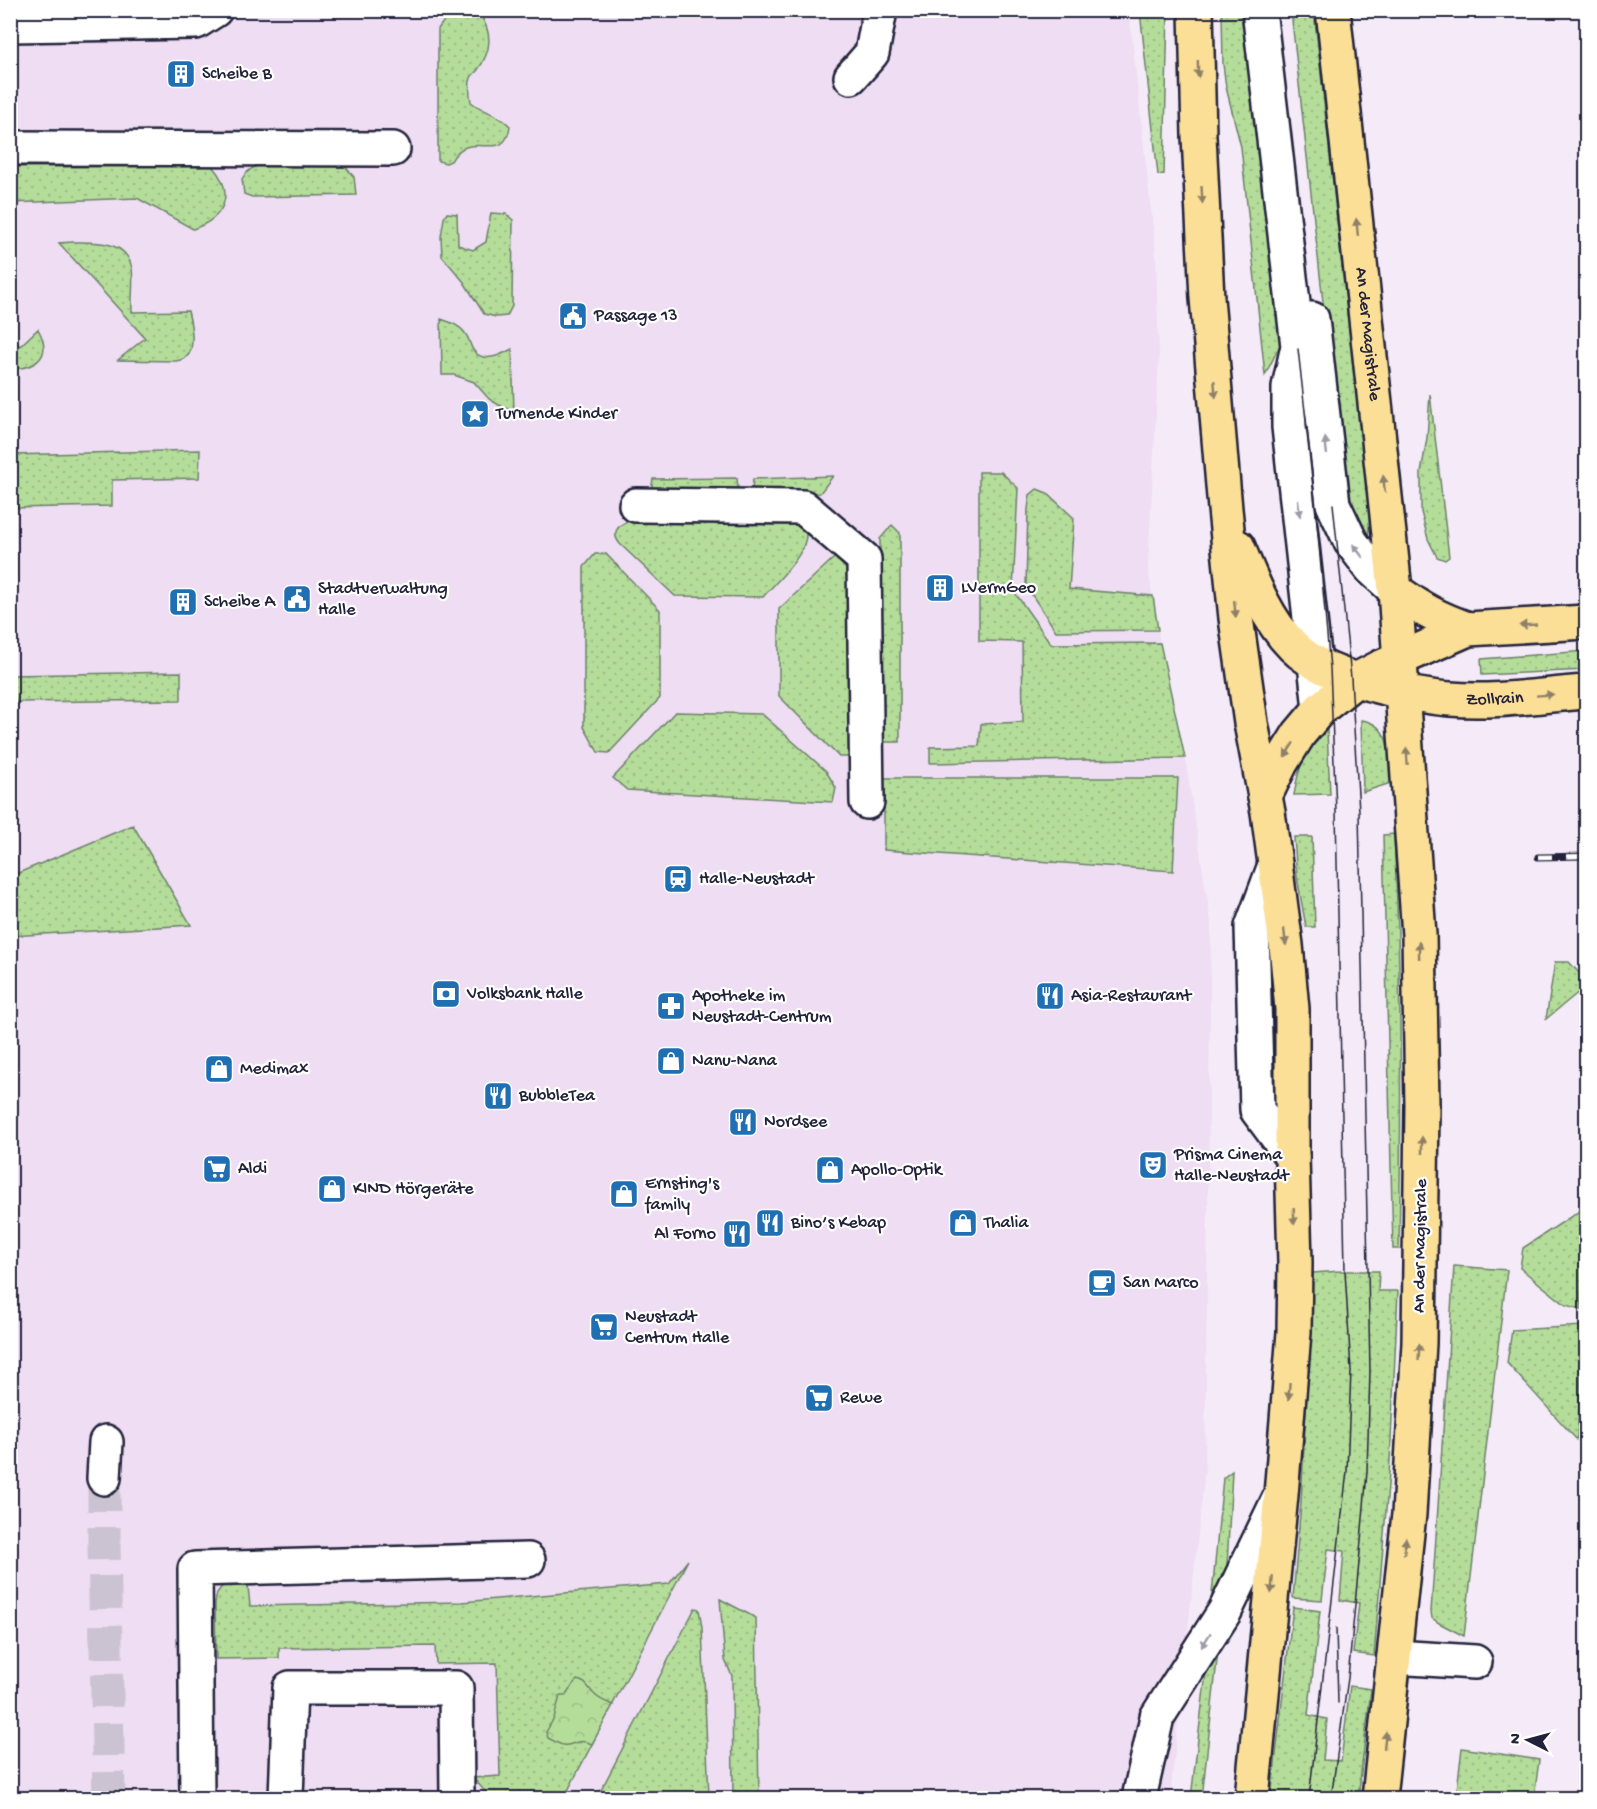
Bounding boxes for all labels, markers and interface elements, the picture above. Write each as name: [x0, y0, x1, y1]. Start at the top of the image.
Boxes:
building icon: Scheibe B: [165, 58, 197, 90]
one-way arrow: [1193, 59, 1202, 78]
place label: Scheibe B: [202, 64, 272, 85]
one-way arrow: [1197, 185, 1206, 204]
one-way arrow: [1353, 218, 1362, 237]
street label: An der Magistrale: [1350, 266, 1385, 403]
public building icon: Passage 13: [557, 300, 589, 332]
place label: Passage 13: [593, 306, 678, 327]
one-way arrow: [1210, 380, 1220, 399]
place icon: Turnende Kinder: [459, 398, 491, 430]
place label: Turnende Kinder: [495, 404, 618, 425]
one-way arrow: [1321, 437, 1331, 456]
one-way arrow: [1379, 474, 1389, 493]
one-way arrow: [1294, 499, 1303, 518]
one-way arrow: [1353, 544, 1365, 559]
building icon: LVermGeo: [924, 572, 956, 604]
place label: LVermGeo: [961, 578, 1036, 599]
place label: Stadtverwaltung Halle: [318, 579, 448, 621]
public building icon: Stadtverwaltung Halle: [281, 583, 313, 615]
building icon: Scheibe A: [167, 586, 199, 618]
place label: Scheibe A: [204, 592, 276, 613]
one-way arrow: [1231, 599, 1240, 618]
one-way arrow: [1519, 620, 1538, 629]
street label: Zollrain: [1466, 687, 1525, 711]
one-way arrow: [1535, 690, 1554, 699]
one-way arrow: [1283, 742, 1294, 758]
one-way arrow: [1403, 746, 1412, 765]
station icon: Halle-Neustadt: [662, 863, 694, 895]
place label: Halle-Neustadt: [699, 869, 815, 890]
one-way arrow: [1280, 928, 1289, 947]
one-way arrow: [1414, 941, 1424, 960]
bank icon: Volksbank Halle: [430, 978, 462, 1010]
restaurant icon: Asia-Restaurant: [1034, 980, 1066, 1012]
place label: Volksbank Halle: [466, 984, 583, 1005]
place label: Apotheke im Neustadt-Centrum: [692, 986, 832, 1028]
place label: Asia-Restaurant: [1071, 986, 1193, 1007]
pharmacy icon: Apotheke im Neustadt-Centrum: [655, 990, 687, 1022]
shop icon: Nanu-Nana: [655, 1045, 687, 1077]
place label: Nanu-Nana: [692, 1051, 778, 1072]
shop icon: Medimax: [203, 1053, 235, 1085]
place label: Medimax: [240, 1059, 309, 1080]
restaurant icon: BubbleTea: [482, 1080, 514, 1112]
place label: BubbleTea: [518, 1086, 596, 1107]
restaurant icon: Nordsee: [727, 1106, 759, 1138]
place label: Nordsee: [764, 1112, 828, 1133]
one-way arrow: [1417, 1136, 1427, 1155]
place label: Prisma Cinema Halle-Neustadt: [1173, 1145, 1290, 1187]
theatre icon: Prisma Cinema Halle-Neustadt: [1137, 1149, 1169, 1181]
supermarket icon: Aldi: [201, 1153, 233, 1185]
shop icon: Apollo-Optik: [814, 1154, 846, 1186]
place label: Aldi: [238, 1159, 267, 1180]
place label: Apollo-Optik: [851, 1160, 944, 1181]
shop icon: KIND Hörgeräte: [316, 1173, 348, 1205]
place label: Ernsting's family: [644, 1174, 720, 1216]
shop icon: Ernsting's family: [608, 1178, 640, 1210]
street label: An der Magistrale: [1409, 1178, 1433, 1313]
place label: KIND Hörgeräte: [353, 1179, 474, 1200]
one-way arrow: [1289, 1206, 1299, 1225]
restaurant icon: Bino’s Kebap: [754, 1207, 786, 1239]
shop icon: Thalia: [947, 1207, 979, 1239]
place label: Bino’s Kebap: [790, 1213, 886, 1234]
place label: Thalia: [983, 1213, 1029, 1234]
restaurant icon: Al Forno: [721, 1218, 753, 1250]
place label: Al Forno: [654, 1224, 716, 1245]
cafe icon: San Marco: [1086, 1267, 1118, 1299]
place label: San Marco: [1123, 1273, 1198, 1294]
place label: Neustadt Centrum Halle: [625, 1307, 730, 1349]
supermarket icon: Neustadt Centrum Halle: [588, 1311, 620, 1343]
one-way arrow: [1414, 1342, 1424, 1361]
one-way arrow: [1284, 1381, 1294, 1400]
supermarket icon: Rewe: [803, 1382, 835, 1414]
place label: Rewe: [840, 1388, 883, 1409]
one-way arrow: [1400, 1537, 1410, 1556]
one-way arrow: [1267, 1575, 1277, 1594]
one-way arrow: [1201, 1632, 1212, 1649]
north arrow: [1498, 1710, 1558, 1770]
one-way arrow: [1381, 1731, 1390, 1750]
text: N: [1507, 1732, 1527, 1745]

